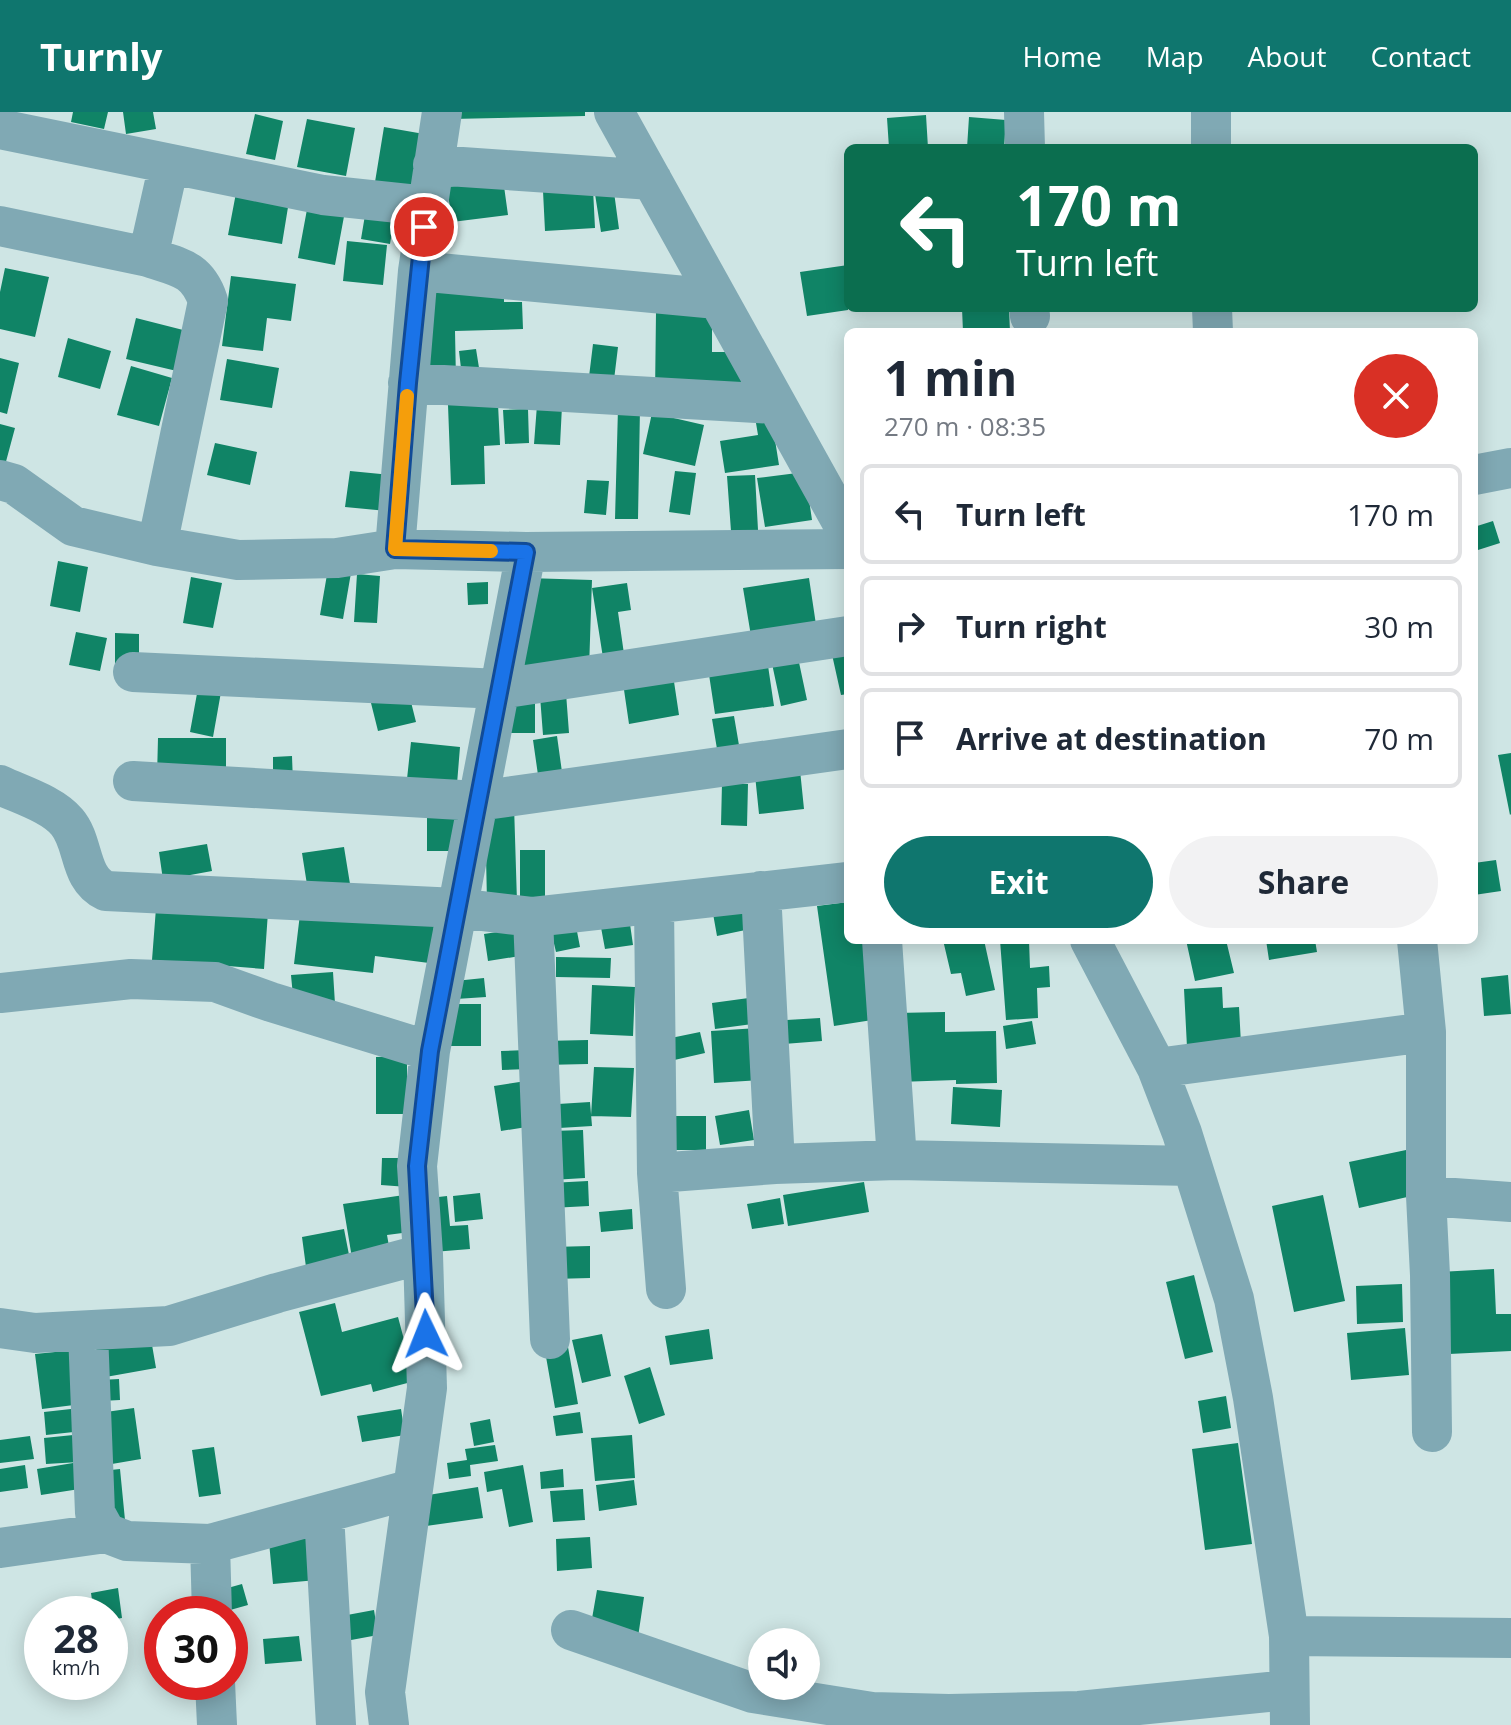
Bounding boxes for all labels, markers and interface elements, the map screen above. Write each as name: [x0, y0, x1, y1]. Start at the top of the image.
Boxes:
text: Turnly: [40, 30, 162, 82]
text: Home: [1023, 37, 1102, 75]
text: Map: [1146, 37, 1204, 75]
text: About: [1248, 37, 1326, 75]
text: Contact: [1370, 37, 1471, 75]
text: 170 m: [1016, 166, 1182, 242]
icon: left: [884, 176, 988, 280]
pin: [390, 193, 458, 261]
icon: arrive: [402, 205, 446, 249]
text: Turn left: [1016, 238, 1158, 287]
text: 1 min: [884, 345, 1017, 410]
button: close: [1354, 354, 1438, 438]
text: 270 m · 08:35: [884, 408, 1046, 444]
icon: left: [888, 492, 932, 536]
text: Turn left: [956, 494, 1086, 535]
text: 170 m: [1347, 494, 1434, 535]
icon: right: [888, 604, 932, 648]
text: Turn right: [956, 606, 1107, 647]
text: 30 m: [1364, 606, 1434, 647]
icon: arrive: [888, 716, 932, 760]
text: Arrive at destination: [956, 718, 1267, 759]
text: 70 m: [1364, 718, 1434, 759]
button: Exit: [884, 836, 1153, 928]
button: Share: [1169, 836, 1438, 928]
position arrow: [384, 1292, 468, 1376]
speed limit sign: 30: [144, 1596, 248, 1700]
text: 28: [53, 1610, 99, 1665]
map controls: [748, 1628, 820, 1700]
button: sound: [748, 1628, 820, 1700]
text: km/h: [52, 1654, 100, 1681]

